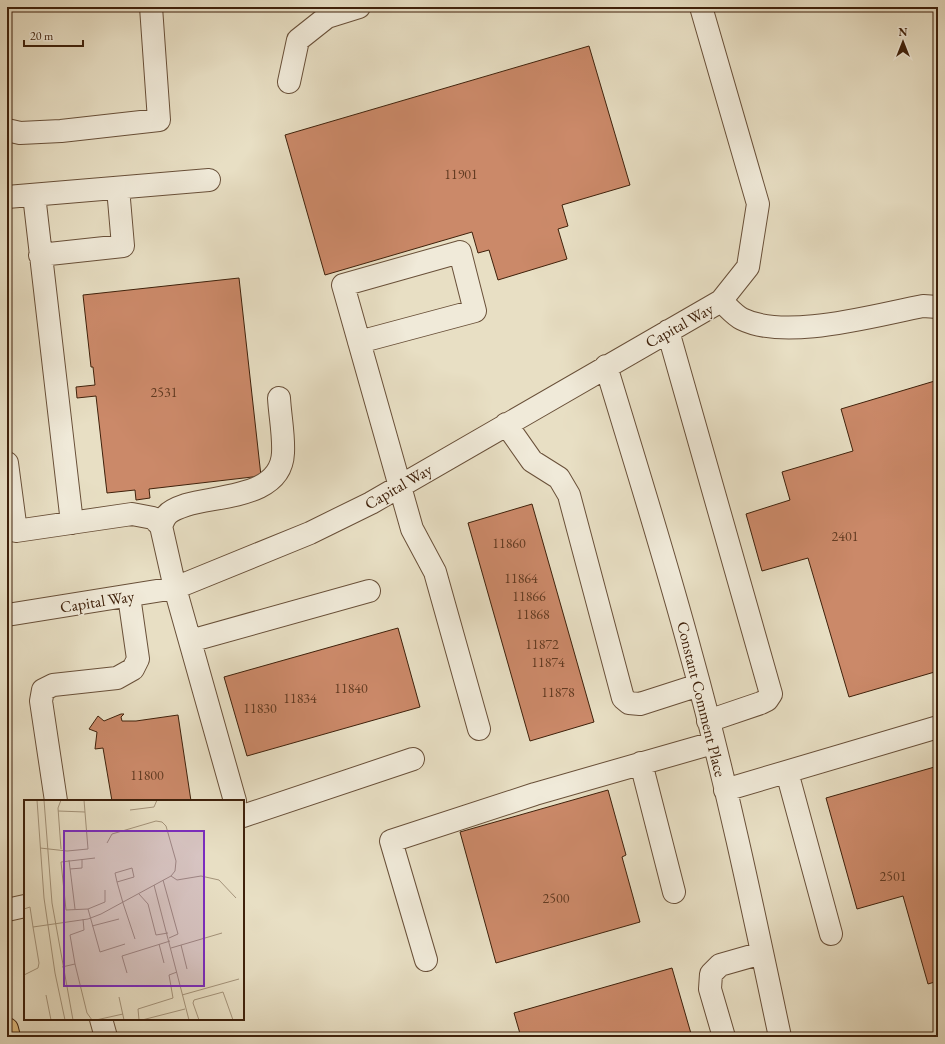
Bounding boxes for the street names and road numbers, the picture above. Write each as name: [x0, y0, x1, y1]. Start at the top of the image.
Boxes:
street label: Capital Way: [641, 298, 718, 353]
street label: Capital Way: [361, 458, 437, 514]
street label: Capital Way: [59, 585, 137, 618]
street label: Constant Comment Place: [672, 619, 731, 779]

